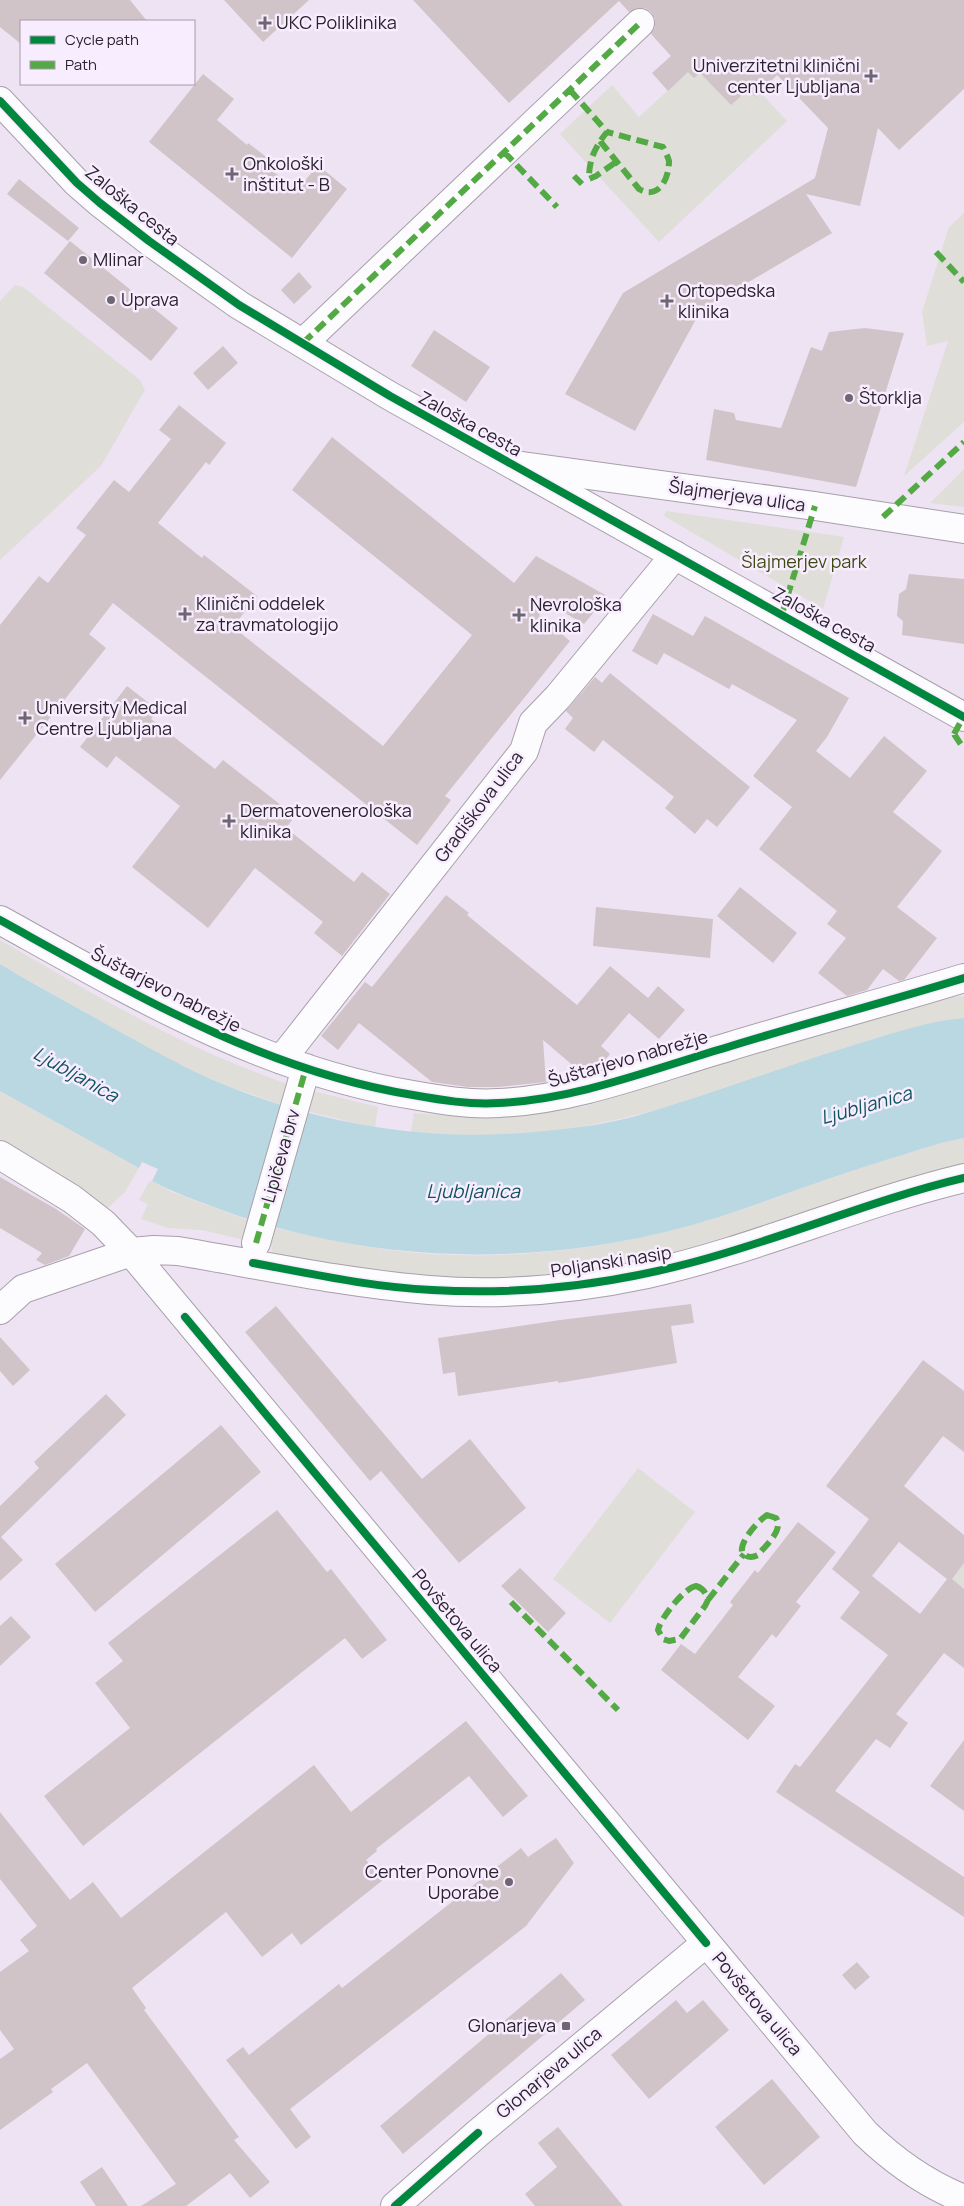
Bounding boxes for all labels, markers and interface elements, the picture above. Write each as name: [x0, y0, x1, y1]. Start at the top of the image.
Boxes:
place label: UKC Poliklinika: [276, 10, 397, 34]
marker: UKC Poliklinika: [258, 16, 272, 30]
legend: [20, 20, 195, 85]
text: Cycle path: [65, 29, 139, 50]
place label: Univerzitetni klinični center Ljubljana: [693, 53, 860, 98]
text: Path: [65, 54, 97, 75]
marker: Univerzitetni klinični center Ljubljana: [864, 69, 878, 83]
place label: Onkološki inštitut - B: [243, 151, 330, 196]
street label: Zaloška cesta: [81, 160, 185, 251]
marker: Onkološki inštitut - B: [225, 167, 239, 181]
place label: Mlinar: [93, 247, 144, 271]
marker: Mlinar: [77, 254, 89, 266]
place label: Ortopedska klinika: [678, 278, 775, 323]
place label: Uprava: [121, 287, 179, 311]
marker: Uprava: [105, 294, 117, 306]
marker: Ortopedska klinika: [660, 294, 674, 308]
street label: Zaloška cesta: [415, 385, 526, 461]
place label: Štorklja: [859, 385, 922, 409]
marker: Štorklja: [843, 392, 855, 404]
street label: Šlajmerjeva ulica: [667, 474, 807, 516]
park label: Šlajmerjev park: [741, 549, 868, 573]
street label: Zaloška cesta: [769, 581, 880, 657]
place label: Klinični oddelek za travmatologijo: [196, 591, 338, 636]
place label: Nevrološka klinika: [530, 592, 622, 637]
marker: Klinični oddelek za travmatologijo: [178, 607, 192, 621]
marker: Nevrološka klinika: [512, 608, 526, 622]
place label: University Medical Centre Ljubljana: [36, 695, 187, 740]
marker: University Medical Centre Ljubljana: [18, 711, 32, 725]
street label: Gradiškova ulica: [428, 746, 528, 867]
place label: Dermatovenerološka klinika: [240, 798, 412, 843]
marker: Dermatovenerološka klinika: [222, 814, 236, 828]
street label: Šuštarjevo nabrežje: [87, 941, 246, 1037]
street label: Šuštarjevo nabrežje: [545, 1024, 711, 1092]
water label: Ljubljanica: [29, 1040, 124, 1109]
water label: Ljubljanica: [817, 1079, 916, 1130]
street label: Lipičeva brv: [255, 1106, 305, 1205]
water label: Ljubljanica: [426, 1178, 521, 1204]
street label: Poljanski nasip: [549, 1240, 673, 1282]
street label: Povšetova ulica: [407, 1564, 508, 1677]
place label: Center Ponovne Uporabe: [365, 1859, 499, 1904]
marker: Center Ponovne Uporabe: [503, 1876, 515, 1888]
street label: Povšetova ulica: [707, 1947, 808, 2060]
place label: Glonarjeva: [468, 2013, 556, 2037]
marker: Glonarjeva: [560, 2020, 572, 2032]
street label: Glonarjeva ulica: [491, 2021, 606, 2123]

